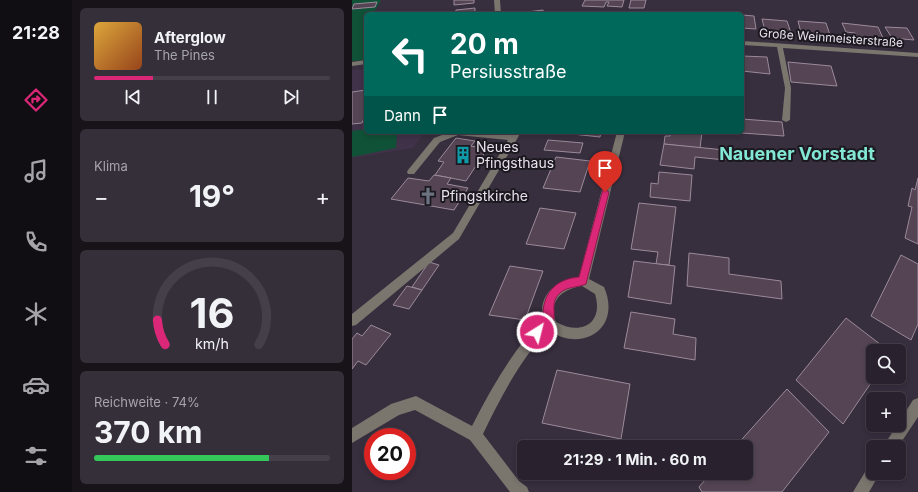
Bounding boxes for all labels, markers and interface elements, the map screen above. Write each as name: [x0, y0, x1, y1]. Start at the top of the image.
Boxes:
text: 21:28: [12, 22, 60, 43]
street label: Große Weinmeisterstraße: [758, 25, 904, 50]
text: 20 m: [450, 27, 519, 61]
text: Afterglow: [154, 28, 226, 47]
icon: left: [384, 28, 436, 80]
text: The Pines: [154, 47, 215, 63]
text: Persiusstraße: [450, 61, 567, 82]
icon: directions: [22, 86, 50, 114]
icon: previous: [122, 86, 144, 108]
icon: pause: [201, 86, 223, 108]
icon: next: [280, 86, 302, 108]
icon: arrive: [429, 104, 451, 126]
text: Dann: [384, 106, 421, 125]
place label: Neues Pfingsthaus: [476, 138, 554, 171]
district label: Nauener Vorstadt: [719, 143, 875, 164]
building icon: Neues Pfingsthaus: [453, 145, 473, 165]
pin: [588, 151, 622, 192]
icon: music: [22, 157, 50, 185]
icon: arrive: [594, 157, 616, 179]
text: Klima: [94, 158, 128, 174]
text: 19°: [189, 178, 235, 214]
text: −: [94, 184, 109, 210]
text: +: [315, 184, 330, 210]
church icon: Pfingstkirche: [418, 186, 438, 206]
place label: Pfingstkirche: [441, 187, 528, 204]
icon: phone: [22, 228, 50, 256]
text: 16: [190, 287, 234, 337]
icon: climate: [22, 300, 50, 328]
position arrow: [516, 311, 558, 353]
text: km/h: [195, 334, 229, 351]
map controls: [866, 344, 906, 480]
button: search: [866, 344, 906, 384]
icon: car: [22, 371, 50, 399]
button: +: [866, 392, 906, 432]
text: Reichweite · 74%: [94, 394, 200, 410]
text: 370 km: [94, 414, 202, 450]
speed limit sign: 20: [364, 428, 416, 480]
button: −: [866, 440, 906, 480]
icon: filters: [22, 442, 50, 470]
text: 21:29 · 1 Min. · 60 m: [563, 450, 707, 469]

